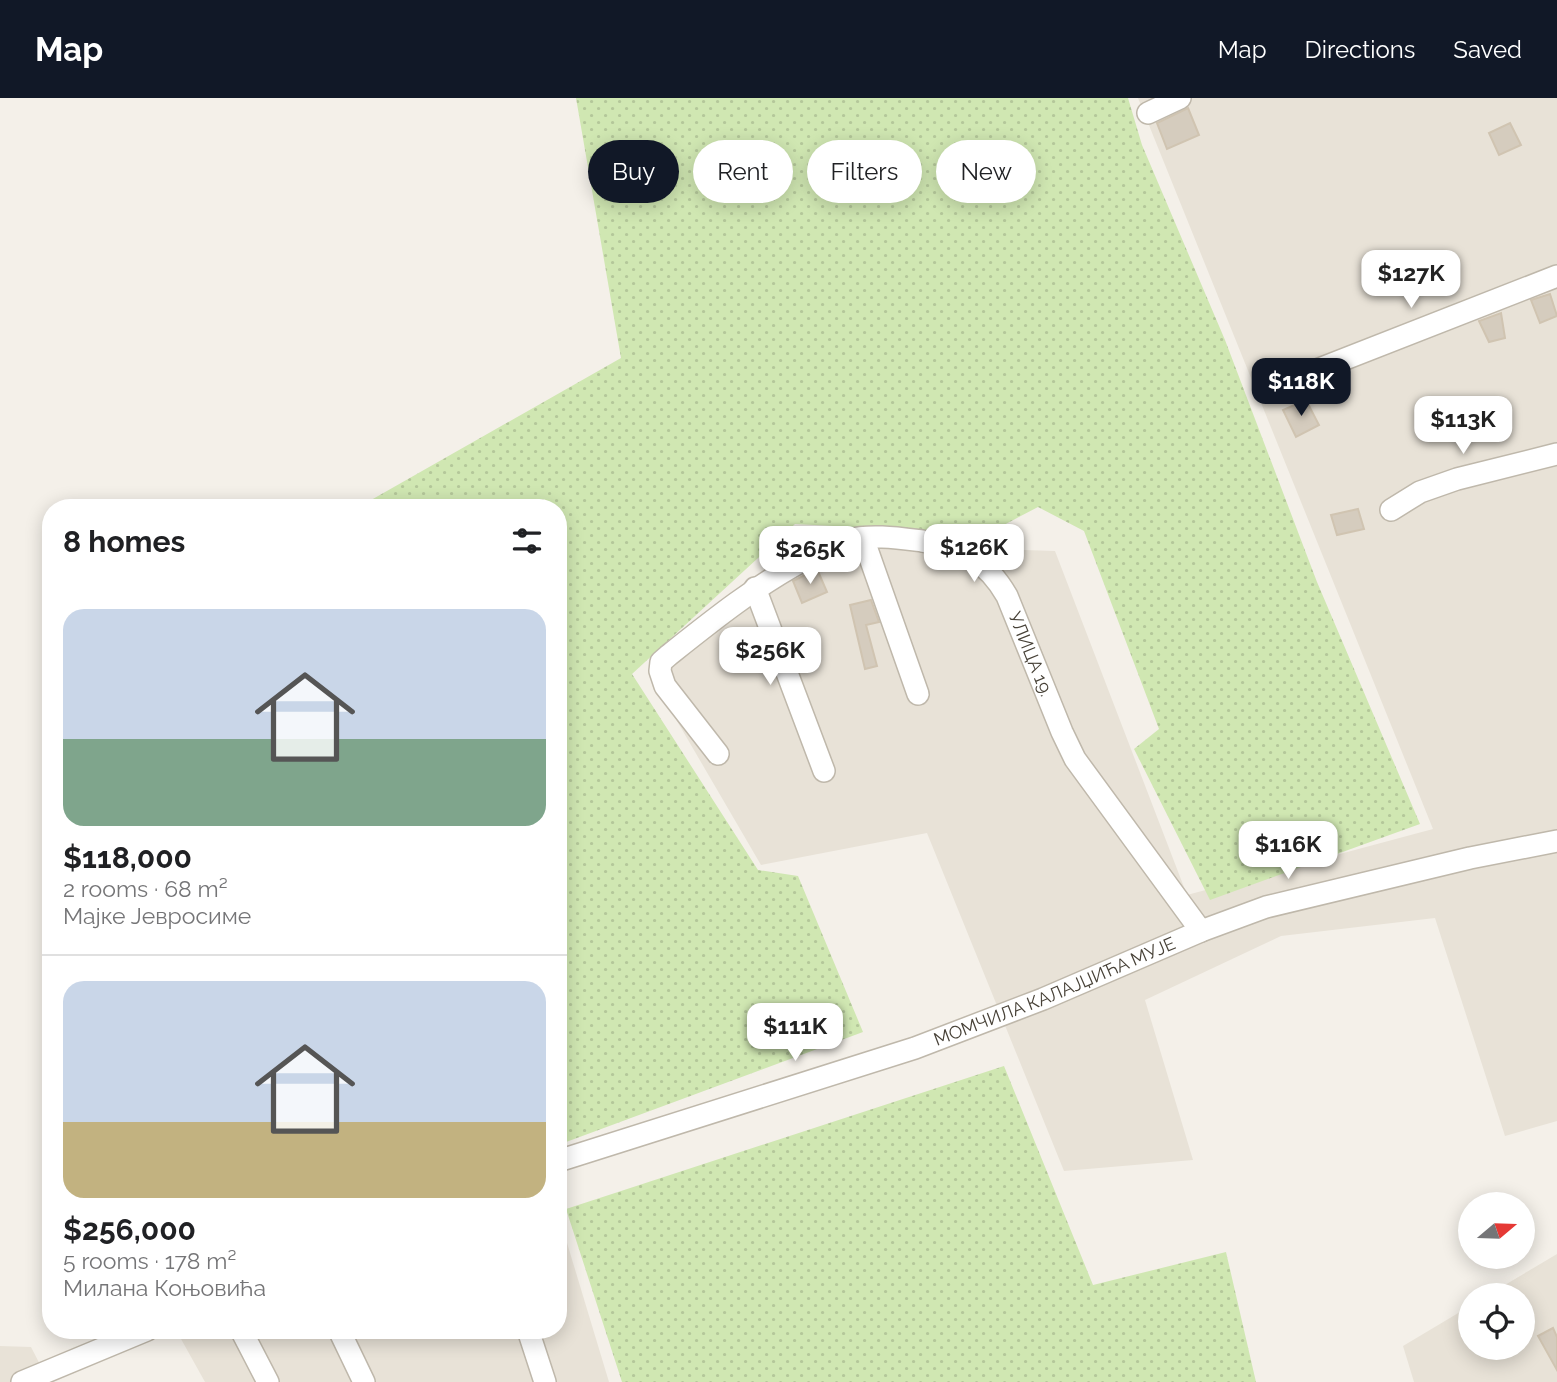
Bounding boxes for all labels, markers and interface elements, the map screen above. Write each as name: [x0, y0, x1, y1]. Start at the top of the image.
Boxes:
text: Map: [35, 30, 103, 69]
text: Map: [1218, 35, 1267, 64]
text: Directions: [1305, 35, 1415, 64]
text: Saved: [1453, 35, 1522, 64]
chip: Buy: [588, 140, 679, 203]
chip: Rent: [693, 140, 793, 203]
chip: Filters: [807, 140, 922, 203]
chip: New: [936, 140, 1036, 203]
pin: $127K: [1362, 250, 1460, 310]
text: $127K: [1377, 259, 1445, 286]
pin: $118K: [1252, 358, 1350, 418]
text: $118K: [1268, 367, 1334, 394]
pin: $113K: [1414, 396, 1512, 456]
text: $113K: [1430, 405, 1496, 432]
icon: filters: [508, 522, 546, 560]
text: 8 homes: [63, 524, 185, 559]
pin: $126K: [925, 524, 1023, 584]
pin: $265K: [761, 526, 859, 586]
text: $126K: [940, 533, 1008, 560]
text: $265K: [775, 535, 845, 562]
street label: УЛИЦА 19.: [1005, 609, 1057, 699]
pin: $256K: [721, 628, 819, 687]
text: $256K: [735, 636, 805, 663]
icon: home: [242, 654, 368, 780]
pin: $116K: [1239, 822, 1337, 881]
text: $116K: [1255, 830, 1321, 857]
text: $118,000: [63, 840, 192, 875]
text: 2 rooms · 68 m²: [63, 875, 228, 902]
text: Мајке Јевросиме: [63, 902, 251, 929]
street label: МОМЧИЛА КАЛАЈЏИЋА МУЈЕ: [931, 932, 1178, 1050]
pin: $111K: [746, 1004, 844, 1063]
text: $111K: [763, 1012, 827, 1039]
icon: home: [242, 1026, 368, 1152]
north arrow: [1458, 1192, 1535, 1269]
map controls: [1458, 1192, 1535, 1360]
text: $256,000: [63, 1212, 196, 1247]
text: 5 rooms · 178 m²: [63, 1247, 236, 1274]
text: Милана Коњовића: [63, 1274, 266, 1301]
button: locate: [1458, 1283, 1535, 1360]

